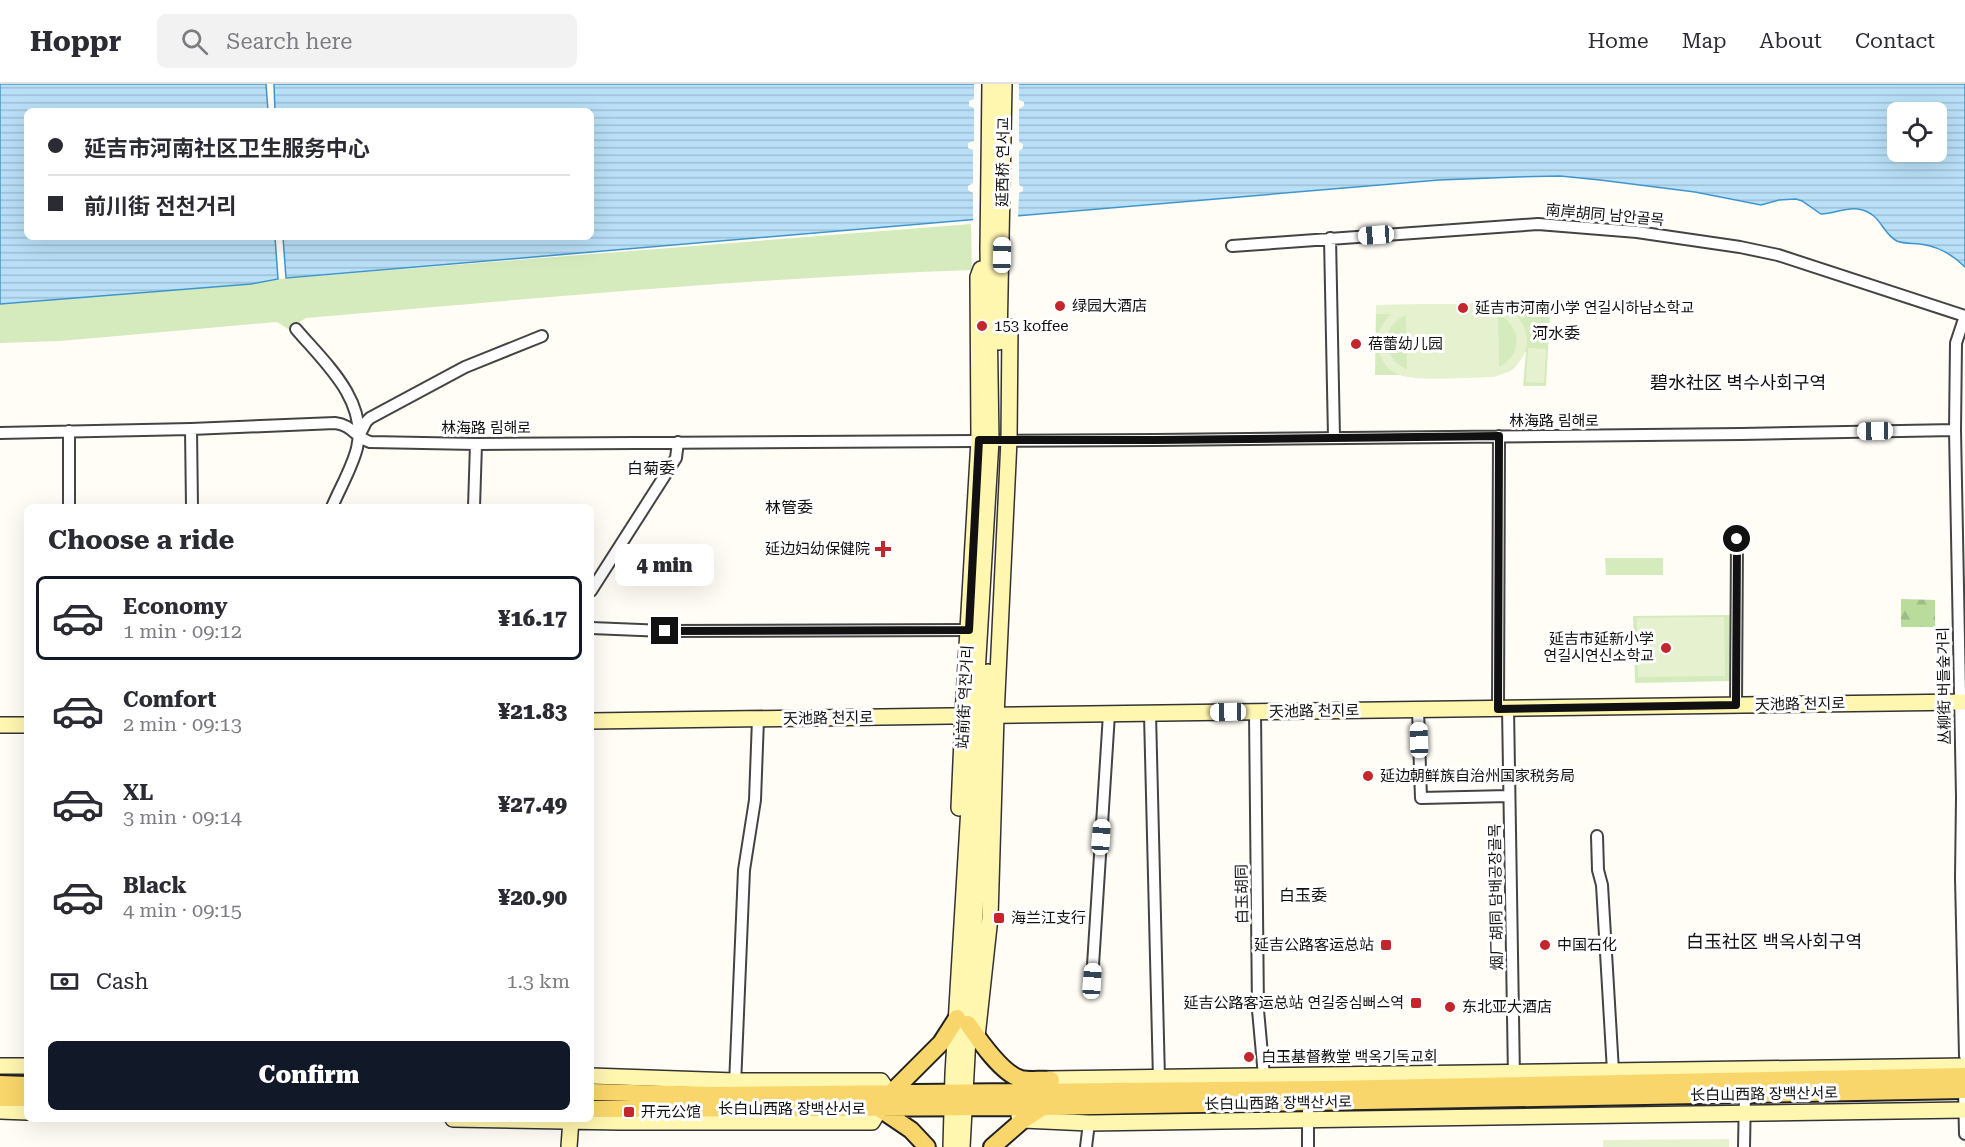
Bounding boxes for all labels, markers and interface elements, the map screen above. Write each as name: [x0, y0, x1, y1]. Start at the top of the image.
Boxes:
search box: [157, 14, 577, 68]
text: Hoppr: [30, 25, 121, 58]
icon: search: [178, 25, 211, 58]
text: Search here: [226, 29, 352, 54]
text: Home: [1588, 29, 1649, 53]
text: Map: [1682, 29, 1727, 53]
text: About: [1760, 29, 1822, 53]
text: Contact: [1855, 29, 1935, 53]
map controls: [1887, 102, 1947, 162]
button: locate: [1887, 102, 1947, 162]
street label: 延西桥 연서교: [993, 117, 1013, 207]
text: 延吉市河南社区卫生服务中心: [84, 136, 370, 161]
text: 前川街 전천거리: [84, 194, 237, 219]
street label: 南岸胡同 남안골목: [1545, 201, 1665, 229]
car: [1357, 225, 1395, 245]
car: [993, 237, 1011, 273]
place label: 绿园大酒店: [1072, 297, 1147, 315]
marker: 绿园大酒店: [1053, 299, 1067, 313]
place label: 延吉市河南小学 연길시하남소학교: [1475, 299, 1694, 317]
marker: 延吉市河南小学 연길시하남소학교: [1456, 301, 1470, 315]
place label: 153 koffee: [994, 317, 1069, 335]
marker: 153 koffee: [975, 319, 989, 333]
district label: 河水委: [1532, 324, 1580, 343]
place label: 蓓蕾幼儿园: [1368, 335, 1443, 353]
marker: 蓓蕾幼儿园: [1349, 337, 1363, 351]
district label: 碧水社区 벽수사회구역: [1650, 372, 1826, 393]
street label: 林海路 림해로: [1509, 412, 1599, 430]
street label: 林海路 림해로: [441, 419, 531, 437]
car: [1857, 422, 1893, 440]
district label: 白菊委: [627, 459, 675, 478]
district label: 林管委: [765, 498, 813, 517]
text: Choose a ride: [48, 524, 234, 556]
route start: [1723, 525, 1750, 552]
place label: 延边妇幼保健院: [765, 540, 870, 558]
marker: 延边妇幼保健院: [874, 540, 892, 558]
callout: 4 min: [616, 544, 714, 586]
text: 4 min: [636, 553, 693, 577]
icon: car: [51, 591, 105, 645]
text: Economy: [123, 594, 227, 619]
text: ¥16.17: [498, 606, 567, 631]
route end: [651, 617, 678, 644]
text: 1 min · 09:12: [123, 619, 242, 643]
street label: 丛柳街 버들숲거리: [1934, 627, 1954, 745]
place label: 延吉市延新小学 연길시연신소학교: [1544, 630, 1654, 665]
marker: 延吉市延新小学 연길시연신소학교: [1659, 641, 1673, 655]
street label: 站前街 역전거리: [953, 645, 977, 749]
icon: car: [51, 684, 105, 738]
text: Comfort: [123, 687, 216, 712]
street label: 天池路 천지로: [1755, 694, 1845, 714]
text: ¥21.83: [498, 699, 567, 724]
street label: 天池路 천지로: [1269, 701, 1359, 721]
car: [1210, 703, 1246, 721]
street label: 天池路 천지로: [783, 708, 873, 728]
text: 2 min · 09:13: [123, 712, 242, 736]
car: [1409, 722, 1429, 758]
place label: 延边朝鲜族自治州国家税务局: [1380, 767, 1575, 785]
marker: 延边朝鲜族自治州国家税务局: [1361, 769, 1375, 783]
icon: car: [51, 777, 105, 831]
text: XL: [123, 780, 153, 805]
text: ¥27.49: [498, 792, 567, 817]
text: 3 min · 09:14: [123, 805, 242, 829]
car: [1091, 818, 1111, 856]
street label: 烟厂胡同 담배공장골목: [1486, 824, 1506, 970]
street label: 白玉胡同: [1232, 864, 1252, 924]
icon: car: [51, 870, 105, 924]
text: Black: [123, 873, 187, 898]
text: ¥20.90: [498, 885, 567, 910]
district label: 白玉委: [1279, 886, 1327, 905]
text: 4 min · 09:15: [123, 898, 242, 922]
place label: 海兰江支行: [1011, 909, 1086, 927]
marker: 海兰江支行: [992, 911, 1006, 925]
district label: 白玉社区 백옥사회구역: [1686, 931, 1862, 952]
place label: 延吉公路客运总站: [1254, 936, 1374, 954]
place label: 中国石化: [1557, 936, 1617, 954]
marker: 延吉公路客运总站: [1379, 938, 1393, 952]
marker: 中国石化: [1538, 938, 1552, 952]
car: [1082, 962, 1102, 1000]
icon: cash: [48, 965, 81, 998]
text: Cash: [96, 969, 148, 994]
text: 1.3 km: [506, 969, 570, 993]
place label: 延吉公路客运总站 연길중심뻐스역: [1184, 994, 1404, 1012]
marker: 延吉公路客运总站 연길중심뻐스역: [1409, 996, 1423, 1010]
place label: 东北亚大酒店: [1462, 998, 1552, 1016]
marker: 东北亚大酒店: [1443, 1000, 1457, 1014]
button: Confirm: [48, 1041, 570, 1110]
place label: 白玉基督教堂 백옥기독교회: [1261, 1048, 1438, 1066]
marker: 白玉基督教堂 백옥기독교회: [1242, 1050, 1256, 1064]
street label: 长白山西路 장백산서로: [1690, 1084, 1838, 1104]
street label: 长白山西路 장백산서로: [1204, 1093, 1352, 1113]
street label: 长白山西路 장백산서로: [718, 1100, 866, 1118]
place label: 开元公馆: [641, 1103, 701, 1121]
marker: 开元公馆: [622, 1105, 636, 1119]

